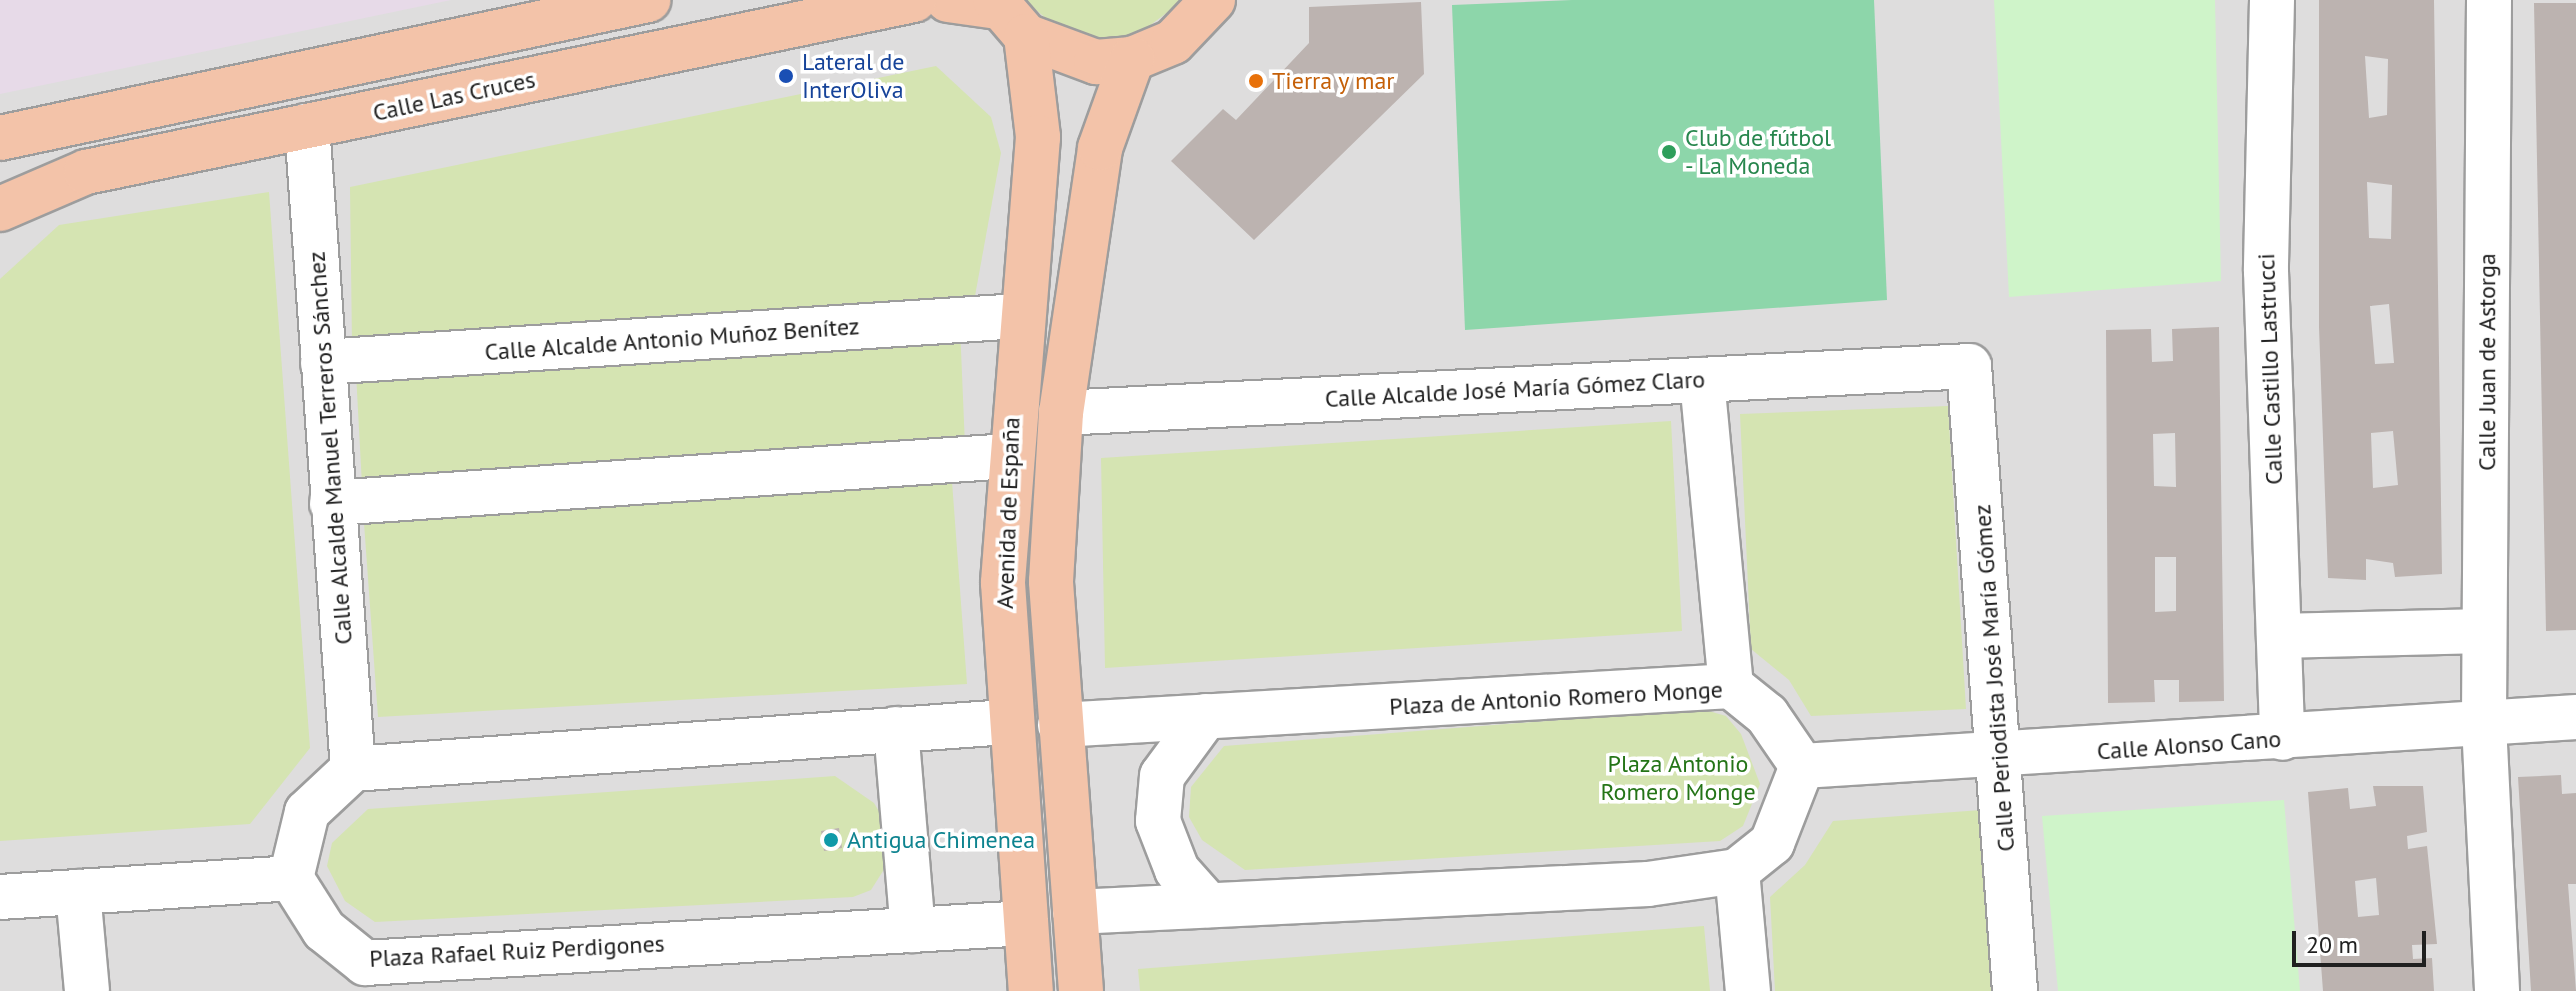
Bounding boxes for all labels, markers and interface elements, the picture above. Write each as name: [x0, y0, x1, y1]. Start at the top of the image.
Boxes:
place label: Lateral de InterOliva: [802, 48, 904, 104]
street label: Calle Las Cruces: [370, 65, 538, 127]
marker: Lateral de InterOliva: [777, 67, 795, 85]
place label: Tierra y mar: [1272, 67, 1396, 95]
marker: Tierra y mar: [1247, 72, 1265, 90]
place label: Club de fútbol - La Moneda: [1685, 124, 1831, 180]
marker: Club de fútbol - La Moneda: [1660, 143, 1678, 161]
street label: Calle Alcalde Manuel Terreros Sánchez: [302, 250, 358, 646]
street label: Calle Castillo Lastrucci: [2252, 253, 2288, 485]
street label: Calle Juan de Astorga: [2473, 253, 2501, 471]
street label: Calle Alcalde Antonio Muñoz Benítez: [483, 311, 861, 367]
street label: Calle Alcalde José María Gómez Claro: [1323, 365, 1707, 413]
street label: Avenida de España: [990, 417, 1026, 609]
street label: Calle Periodista José María Gómez: [1967, 503, 2021, 853]
street label: Plaza de Antonio Romero Monge: [1388, 675, 1724, 721]
street label: Calle Alonso Cano: [2096, 724, 2282, 766]
park label: Plaza Antonio Romero Monge: [1600, 750, 1756, 806]
place label: Antigua Chimenea: [847, 826, 1035, 854]
marker: Antigua Chimenea: [822, 831, 840, 849]
scale bar: [2296, 915, 2430, 965]
street label: Plaza Rafael Ruiz Perdigones: [368, 929, 666, 973]
text: 20 m: [2306, 929, 2358, 960]

